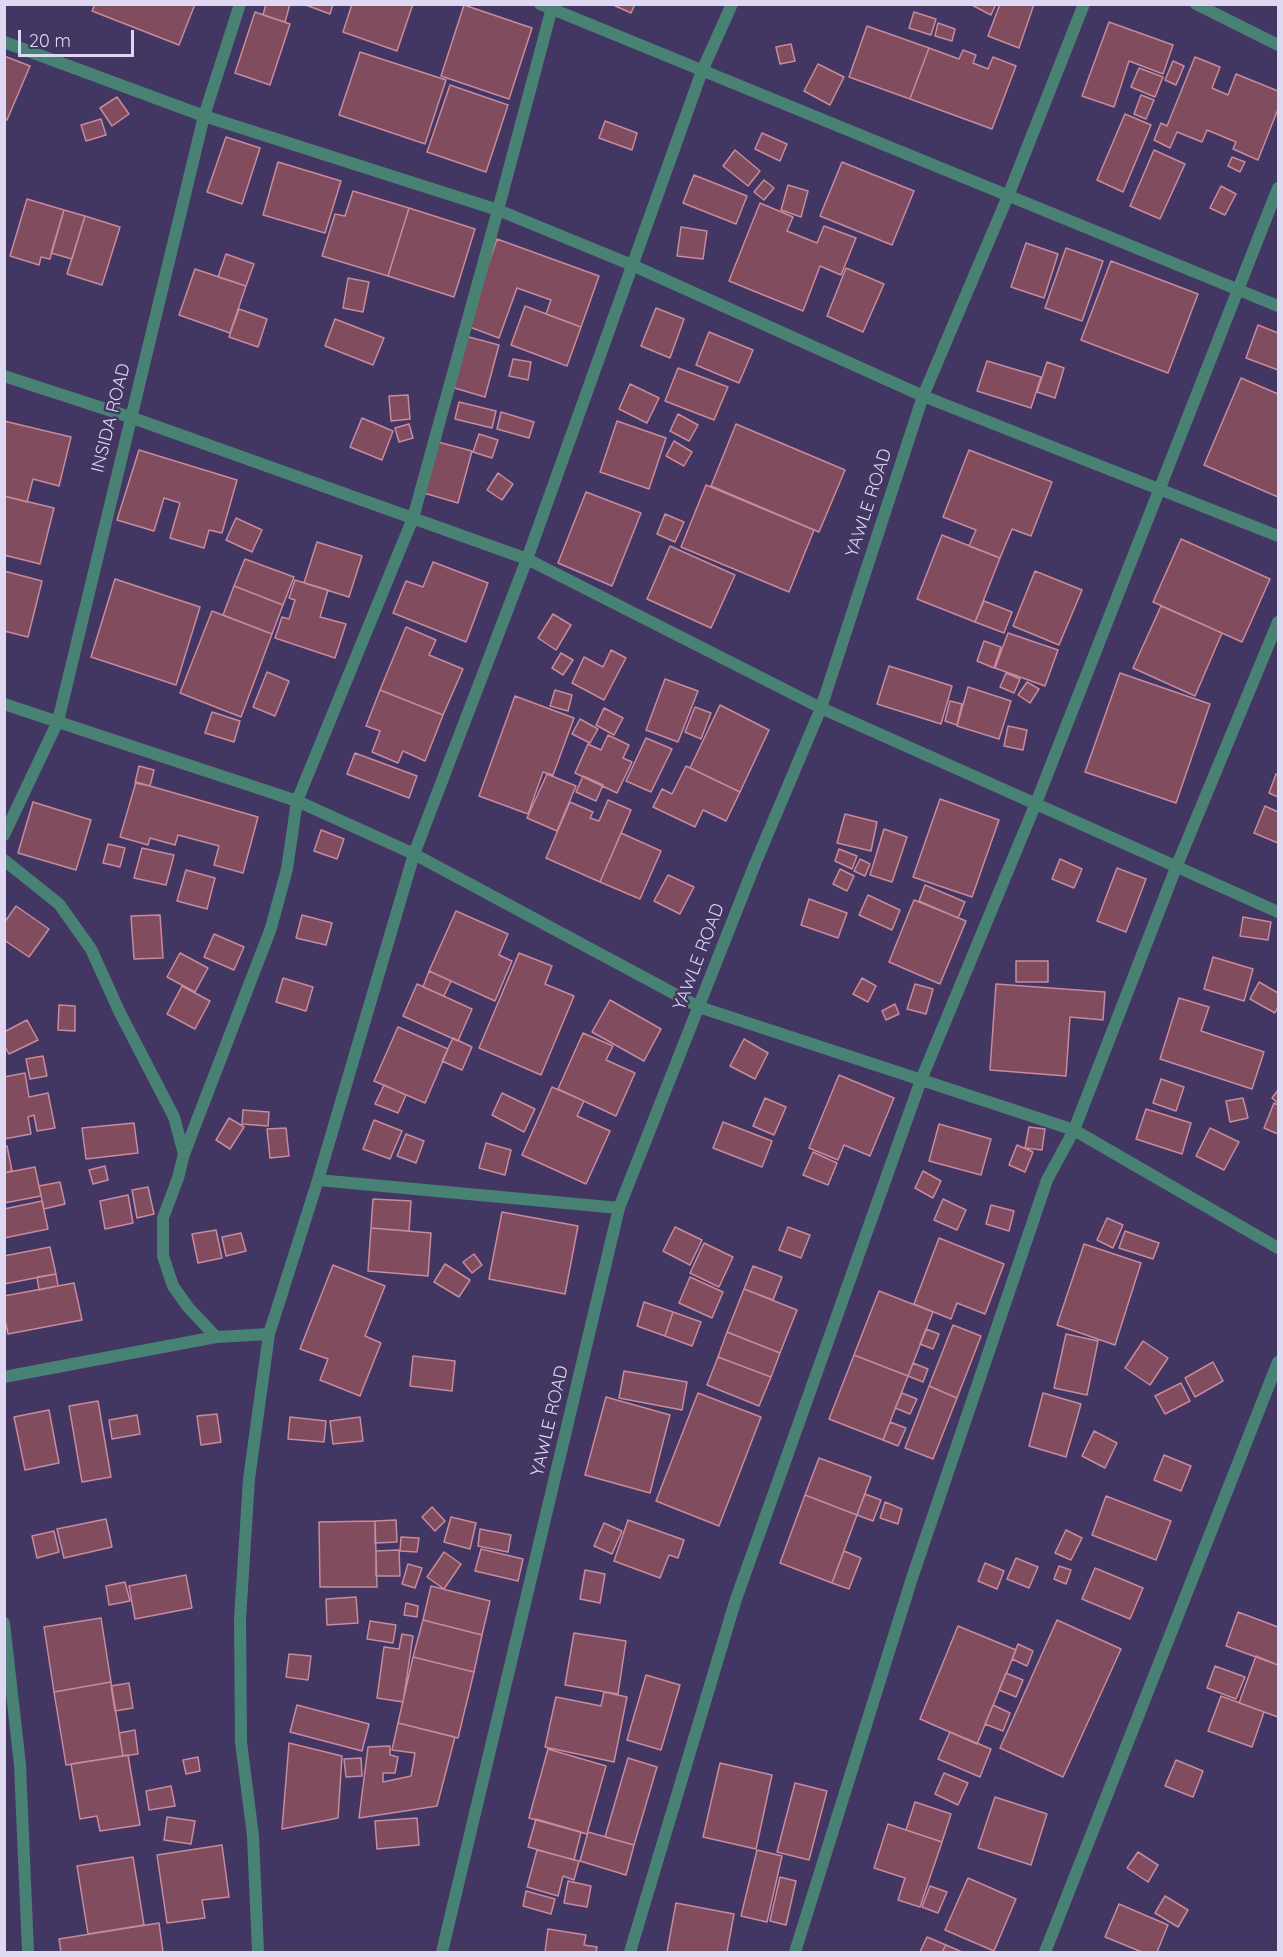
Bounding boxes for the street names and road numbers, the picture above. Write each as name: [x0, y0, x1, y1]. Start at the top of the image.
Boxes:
street label: INSIDA ROAD: [87, 361, 135, 475]
street label: YAWLE ROAD: [841, 446, 897, 560]
street label: YAWLE ROAD: [669, 900, 729, 1014]
street label: YAWLE ROAD: [527, 1364, 573, 1478]

